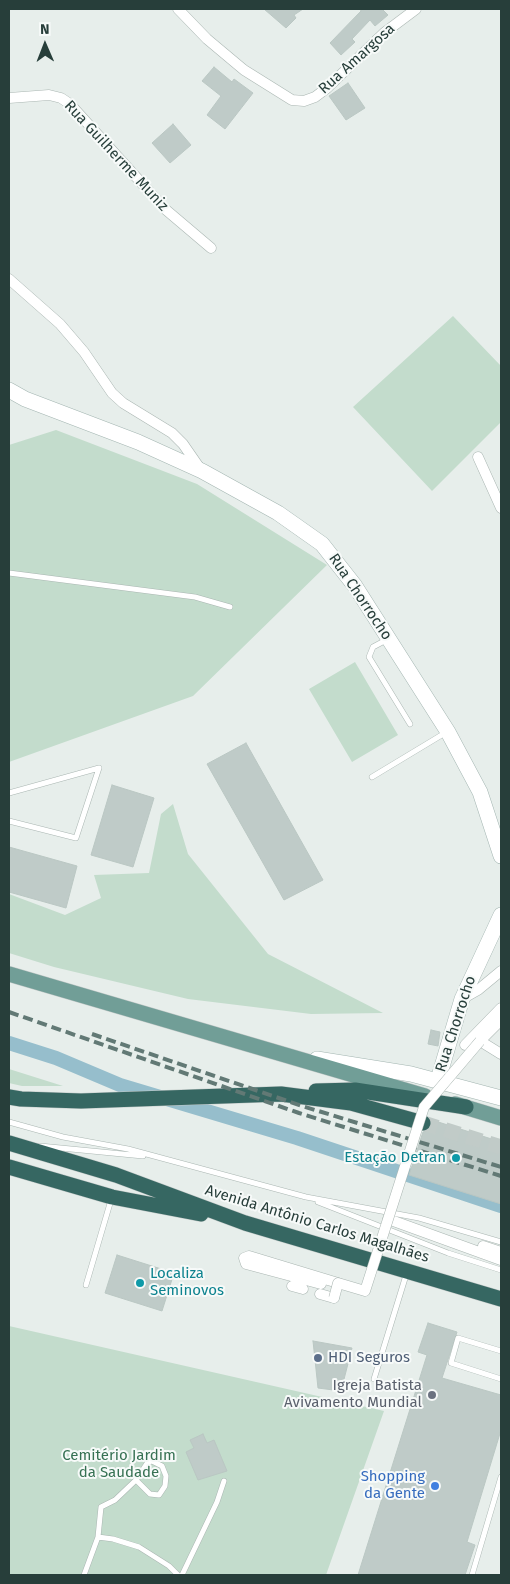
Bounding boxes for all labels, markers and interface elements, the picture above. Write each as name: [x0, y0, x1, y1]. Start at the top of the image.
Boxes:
north arrow: [20, 20, 70, 70]
street label: Rua Amargosa: [315, 20, 399, 98]
text: N: [40, 21, 50, 38]
street label: Rua Guilherme Muniz: [60, 97, 172, 215]
street label: Rua Chorrocho: [324, 550, 396, 644]
street label: Rua Chorrocho: [432, 973, 480, 1075]
place label: Estação Detran: [344, 1149, 446, 1167]
marker: Estação Detran: [450, 1152, 462, 1164]
street label: Avenida Antônio Carlos Magalhães: [203, 1181, 431, 1267]
place label: Localiza Seminovos: [150, 1265, 224, 1300]
marker: Localiza Seminovos: [134, 1277, 146, 1289]
place label: HDI Seguros: [328, 1349, 410, 1367]
marker: HDI Seguros: [312, 1352, 324, 1364]
place label: Igreja Batista Avivamento Mundial: [284, 1377, 422, 1412]
marker: Igreja Batista Avivamento Mundial: [426, 1389, 438, 1401]
park label: Cemitério Jardim da Saudade: [62, 1447, 176, 1482]
place label: Shopping da Gente: [361, 1468, 425, 1503]
marker: Shopping da Gente: [429, 1480, 441, 1492]

